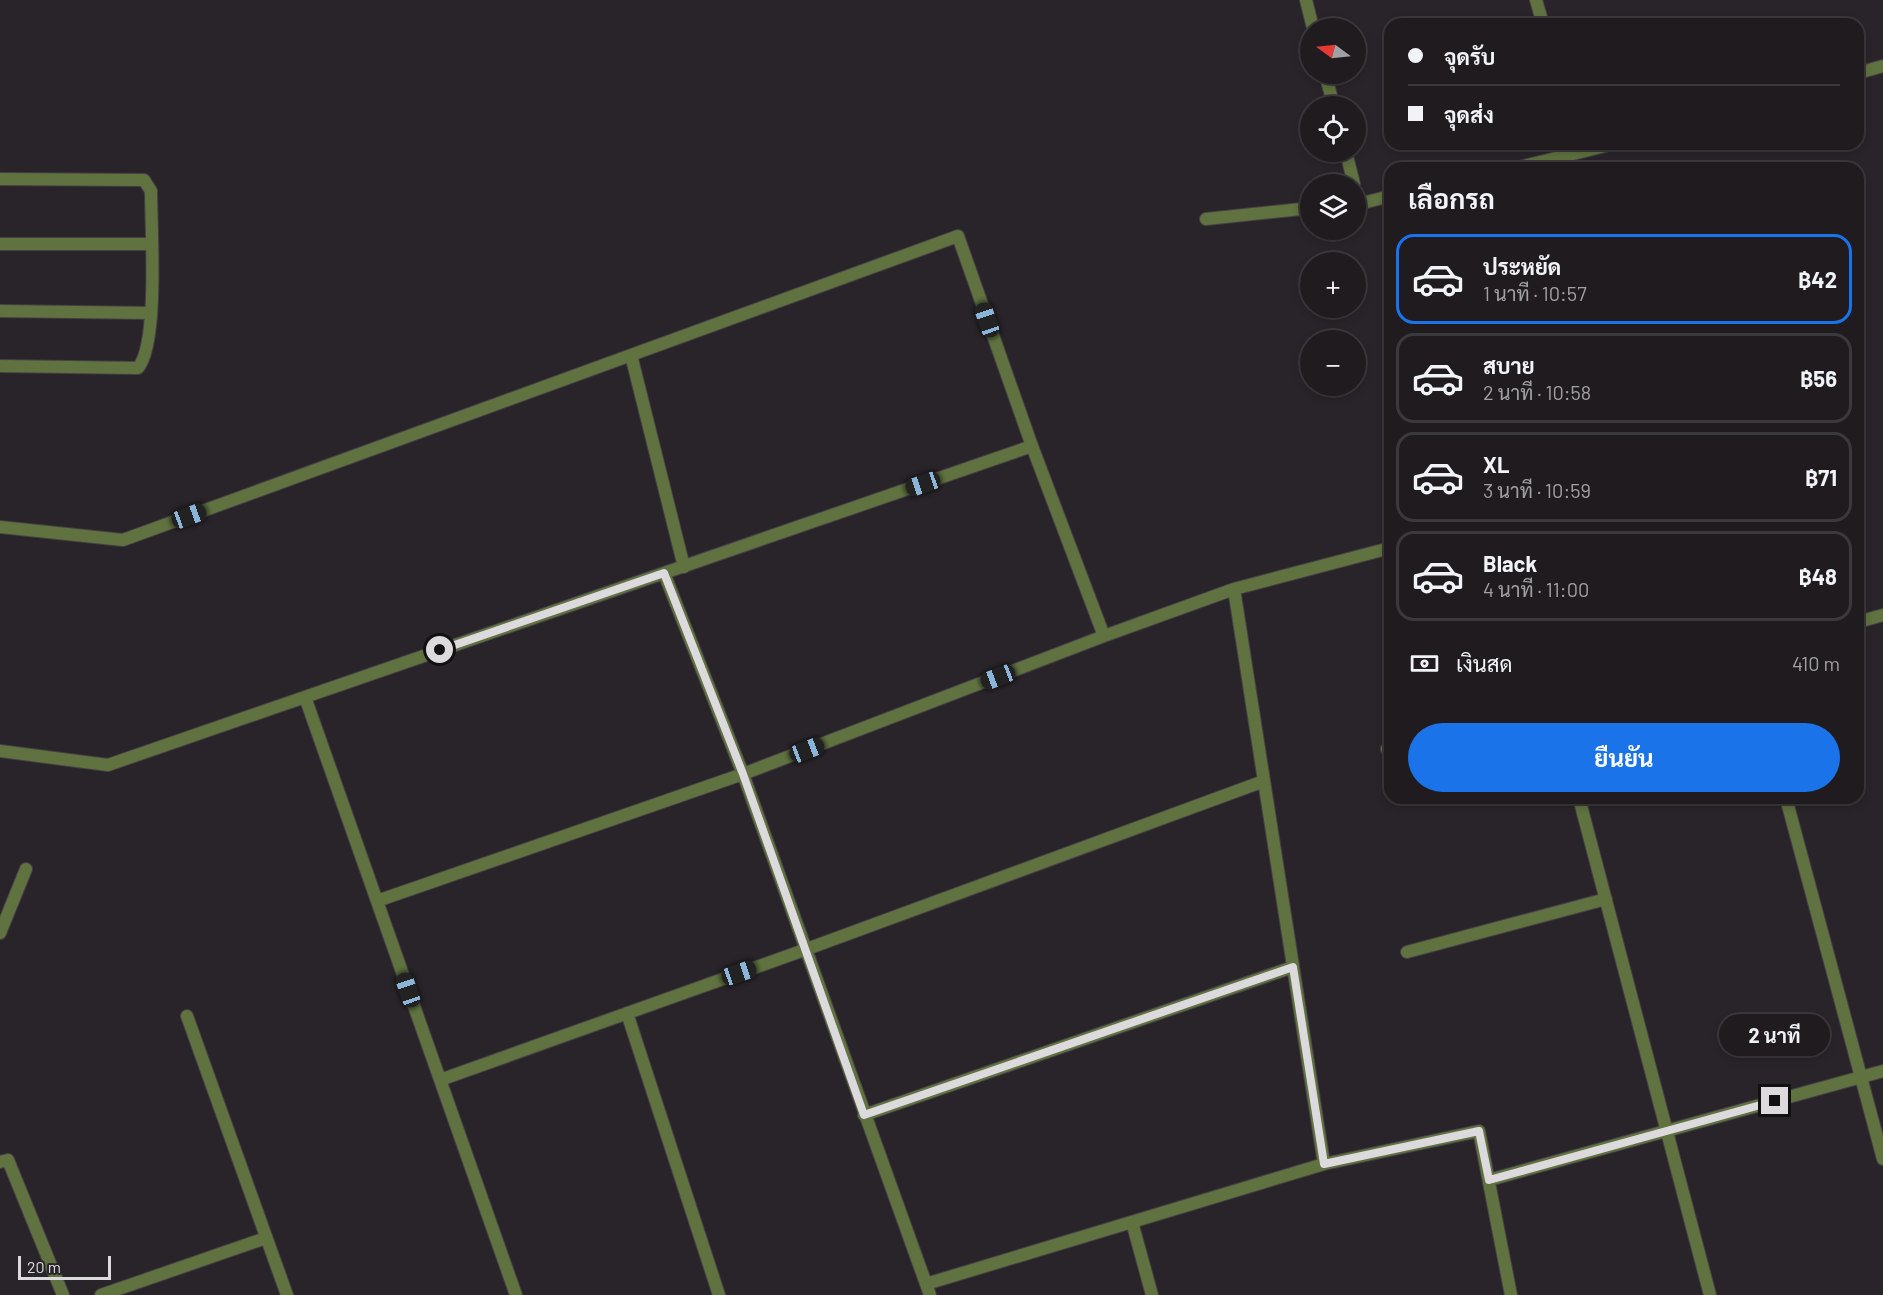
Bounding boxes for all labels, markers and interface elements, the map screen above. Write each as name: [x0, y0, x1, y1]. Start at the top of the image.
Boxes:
north arrow: [1300, 18, 1366, 84]
map controls: [1300, 18, 1366, 396]
text: จุดรับ: [1444, 43, 1495, 69]
button: locate: [1300, 96, 1366, 162]
text: จุดส่ง: [1444, 101, 1494, 127]
button: layers: [1300, 174, 1366, 240]
text: เลือกรถ: [1408, 182, 1495, 214]
button: +: [1300, 252, 1366, 318]
icon: car: [1411, 252, 1465, 306]
text: ประหยัด: [1483, 253, 1561, 279]
text: ฿42: [1798, 266, 1837, 292]
text: 1 นาที · 10:57: [1483, 281, 1587, 305]
car: [973, 300, 1001, 340]
button: −: [1300, 330, 1366, 396]
icon: car: [1411, 351, 1465, 405]
text: สบาย: [1483, 352, 1535, 378]
text: ฿56: [1800, 365, 1837, 391]
text: 2 นาที · 10:58: [1483, 380, 1591, 404]
icon: car: [1411, 450, 1465, 504]
text: XL: [1483, 451, 1509, 477]
text: ฿71: [1805, 464, 1837, 490]
car: [903, 470, 943, 498]
text: 3 นาที · 10:59: [1483, 478, 1591, 502]
car: [169, 501, 209, 531]
icon: car: [1411, 549, 1465, 603]
text: Black: [1483, 550, 1537, 576]
text: ฿48: [1799, 563, 1837, 589]
text: 4 นาที · 11:00: [1483, 577, 1589, 601]
route start: [426, 636, 453, 663]
icon: cash: [1408, 647, 1441, 680]
text: เงินสด: [1456, 650, 1513, 676]
text: 410 m: [1792, 651, 1840, 675]
car: [978, 662, 1018, 692]
button: ยืนยัน: [1408, 723, 1840, 792]
car: [787, 735, 827, 765]
car: [719, 959, 759, 987]
car: [394, 970, 422, 1010]
callout: 2 นาที: [1720, 1014, 1830, 1056]
text: 2 นาที: [1749, 1023, 1800, 1047]
route end: [1761, 1087, 1788, 1114]
scale bar: [18, 1253, 111, 1280]
text: 20 m: [27, 1257, 61, 1276]

